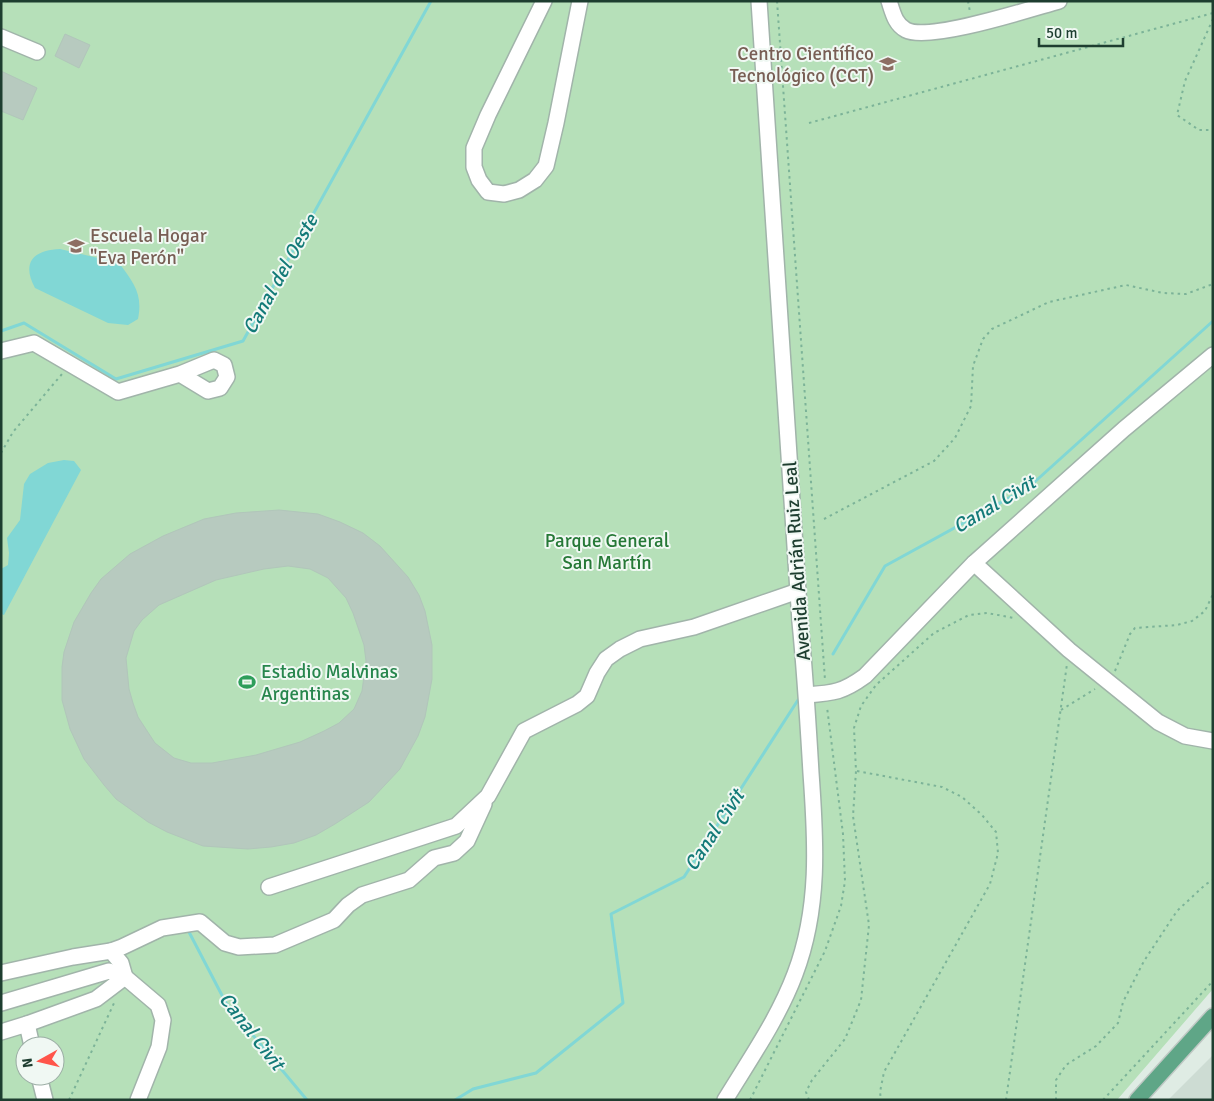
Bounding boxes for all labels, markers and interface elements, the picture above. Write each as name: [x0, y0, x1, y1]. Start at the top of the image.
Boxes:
scale bar: [1039, 15, 1123, 47]
text: 50 m: [1046, 24, 1077, 42]
place label: Centro Científico Tecnológico (CCT): [729, 42, 874, 88]
school or university icon: Centro Científico Tecnológico (CCT): [878, 54, 898, 74]
water label: Canal del Oeste: [237, 209, 324, 338]
place label: Escuela Hogar "Eva Perón": [90, 224, 207, 270]
school or university icon: Escuela Hogar "Eva Perón": [66, 236, 86, 256]
street label: Avenida Adrián Ruiz Leal: [778, 460, 816, 662]
water label: Canal Civit: [948, 469, 1042, 539]
park label: Parque General San Martín: [545, 529, 669, 575]
place label: Estadio Malvinas Argentinas: [261, 660, 398, 706]
sports icon: Estadio Malvinas Argentinas: [237, 672, 257, 692]
water label: Canal Civit: [679, 783, 751, 876]
water label: Canal Civit: [213, 987, 291, 1077]
north arrow: [15, 1036, 65, 1086]
text: N: [19, 1057, 37, 1069]

